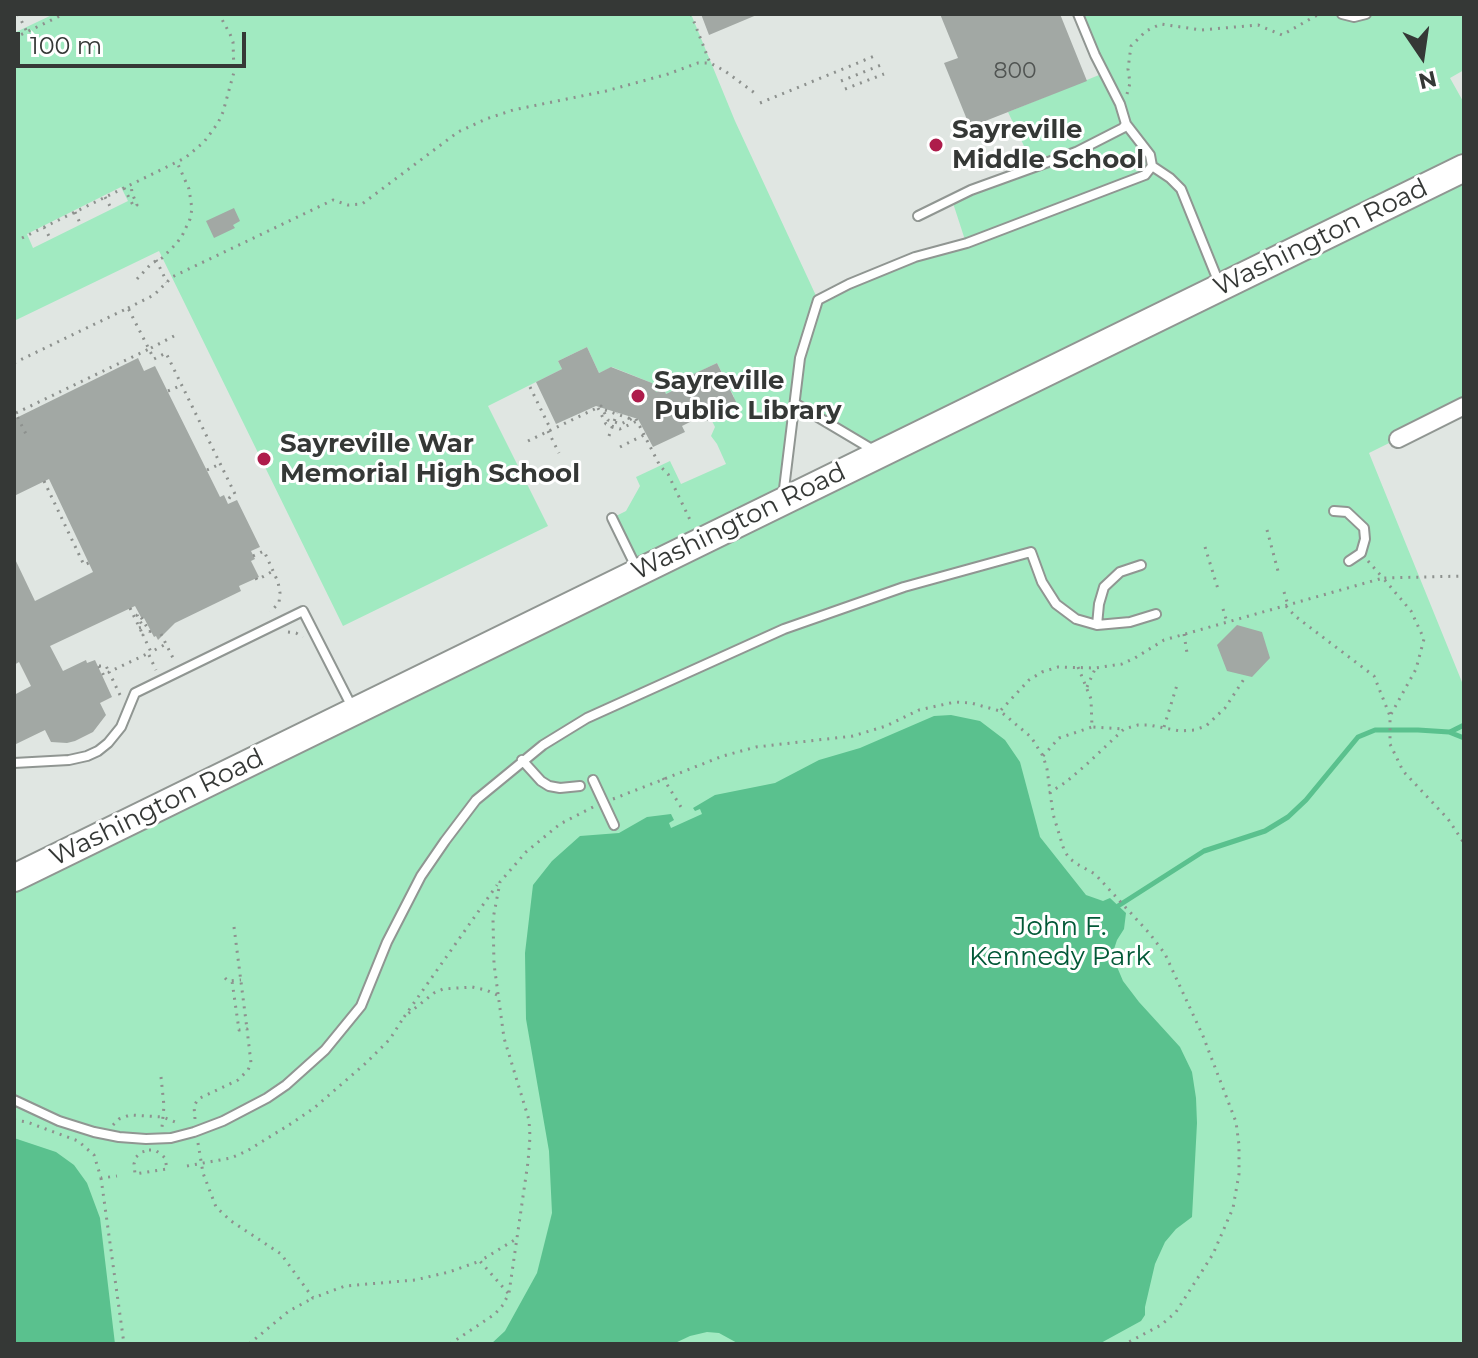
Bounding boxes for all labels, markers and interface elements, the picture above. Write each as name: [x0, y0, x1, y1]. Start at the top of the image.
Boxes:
scale bar: [20, 16, 250, 66]
north arrow: [1382, 16, 1462, 96]
text: 100 m: [30, 31, 102, 60]
house number: 800: [993, 59, 1037, 85]
text: N: [1416, 65, 1439, 95]
place label: Sayreville Middle School: [952, 114, 1144, 176]
marker: Sayreville Middle School: [927, 136, 945, 154]
street label: Washington Road: [1209, 173, 1433, 303]
place label: Sayreville Public Library: [654, 365, 842, 426]
marker: Sayreville Public Library: [629, 387, 647, 405]
place label: Sayreville War Memorial High School: [280, 428, 580, 490]
marker: Sayreville War Memorial High School: [255, 450, 273, 468]
street label: Washington Road: [627, 457, 851, 587]
street label: Washington Road: [45, 743, 269, 873]
park label: John F. Kennedy Park: [969, 911, 1151, 972]

